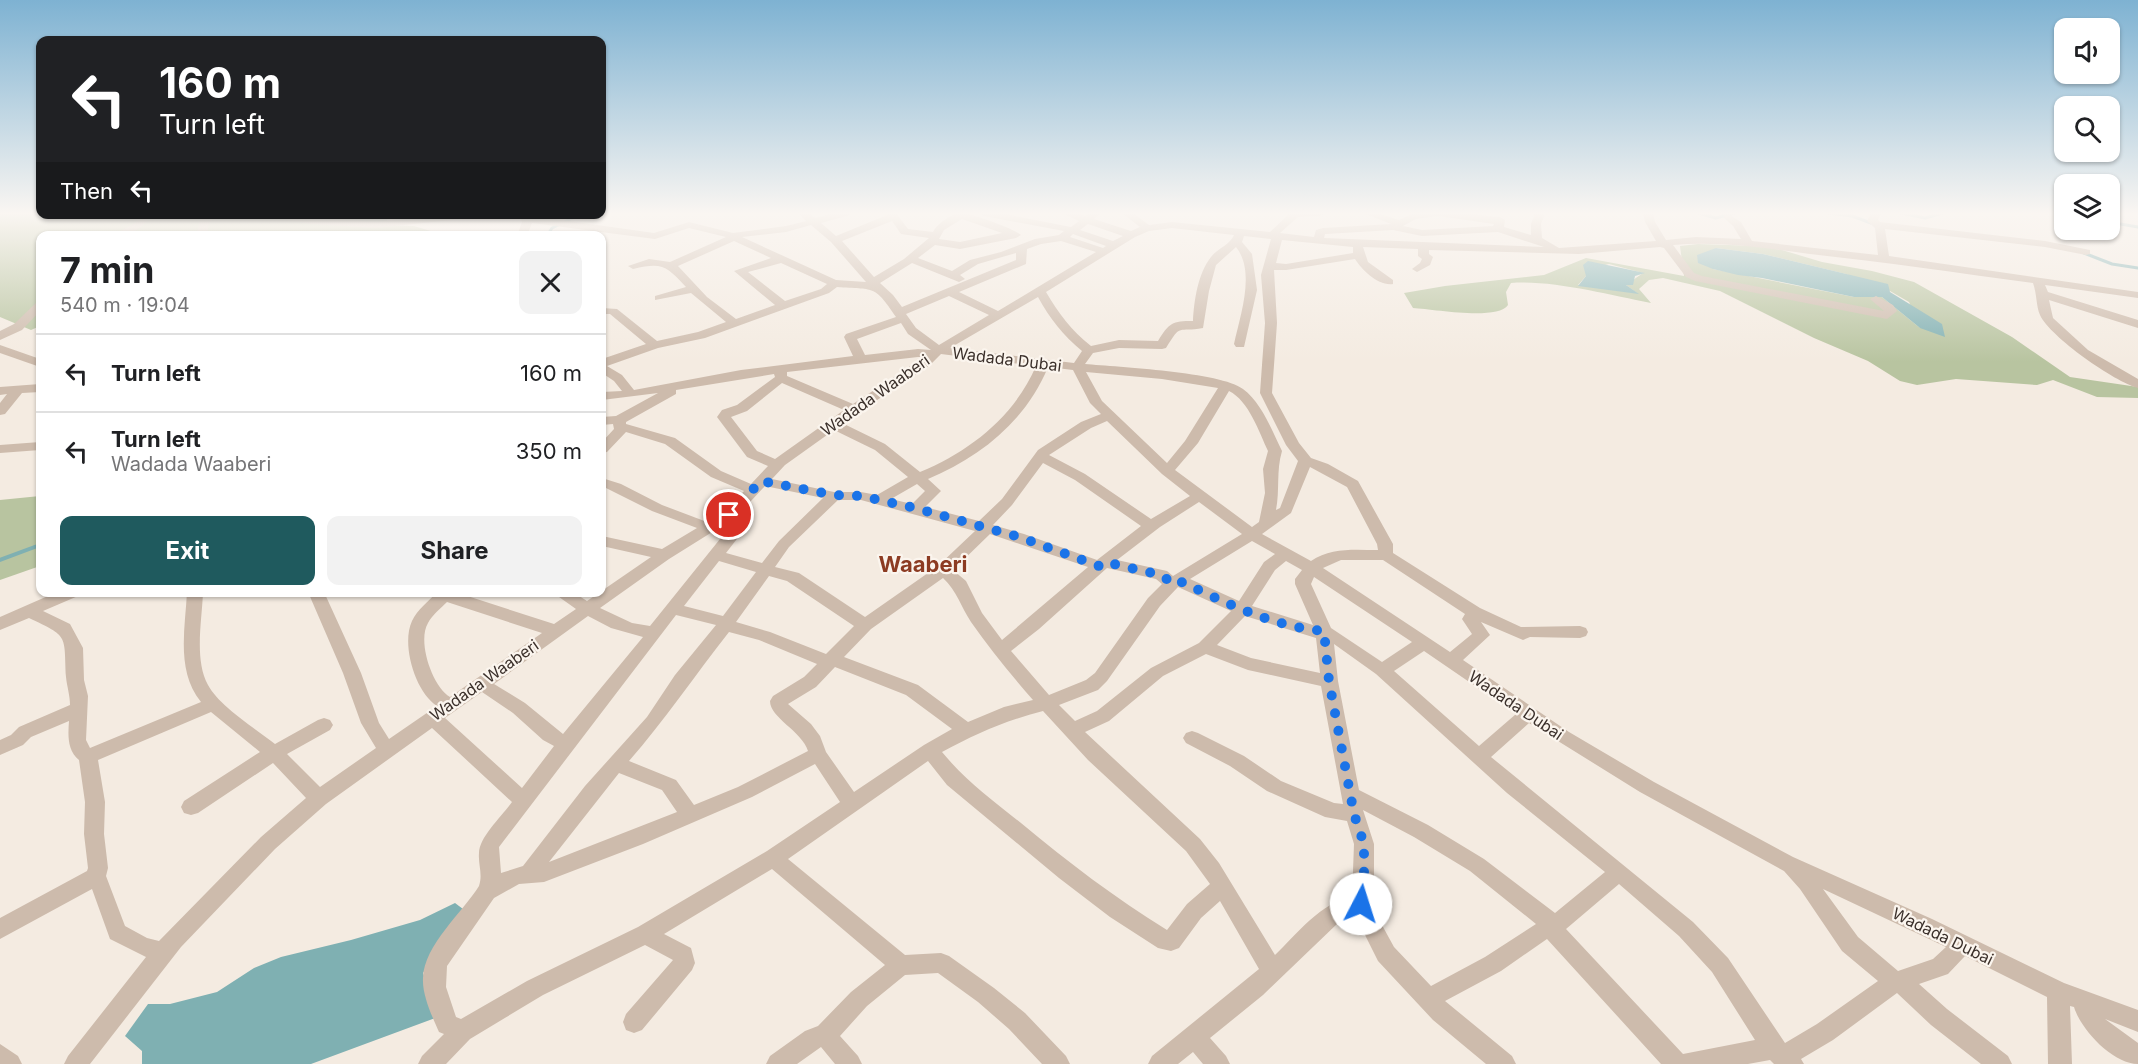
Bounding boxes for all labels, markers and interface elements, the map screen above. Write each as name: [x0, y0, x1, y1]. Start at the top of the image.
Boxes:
map controls: [2054, 18, 2120, 240]
button: sound: [2054, 18, 2120, 84]
text: 160 m: [159, 57, 281, 108]
icon: left: [60, 60, 138, 138]
button: search: [2054, 96, 2120, 162]
text: Turn left: [159, 108, 265, 141]
icon: left: [125, 174, 158, 207]
button: layers: [2054, 174, 2120, 240]
text: Then: [60, 178, 113, 204]
text: 7 min: [60, 248, 154, 292]
button: close: [519, 251, 582, 314]
text: 540 m · 19:04: [60, 293, 190, 317]
street label: Wadada Dubai: [951, 342, 1063, 376]
street label: Wadada Waaberi: [817, 350, 933, 440]
icon: left: [60, 357, 93, 390]
text: Turn left: [111, 360, 201, 386]
text: 160 m: [520, 360, 582, 386]
text: Turn left: [111, 426, 201, 452]
icon: left: [60, 435, 93, 468]
text: 350 m: [516, 438, 582, 464]
text: Wadada Waaberi: [111, 452, 271, 476]
pin: [703, 489, 754, 540]
icon: arrive: [712, 498, 745, 531]
button: Exit: [60, 516, 315, 585]
button: Share: [327, 516, 582, 585]
district label: Waaberi: [878, 551, 968, 577]
street label: Wadada Waaberi: [426, 635, 542, 725]
street label: Wadada Dubai: [1465, 666, 1567, 744]
position arrow: [1329, 872, 1393, 936]
street label: Wadada Dubai: [1889, 903, 1997, 969]

